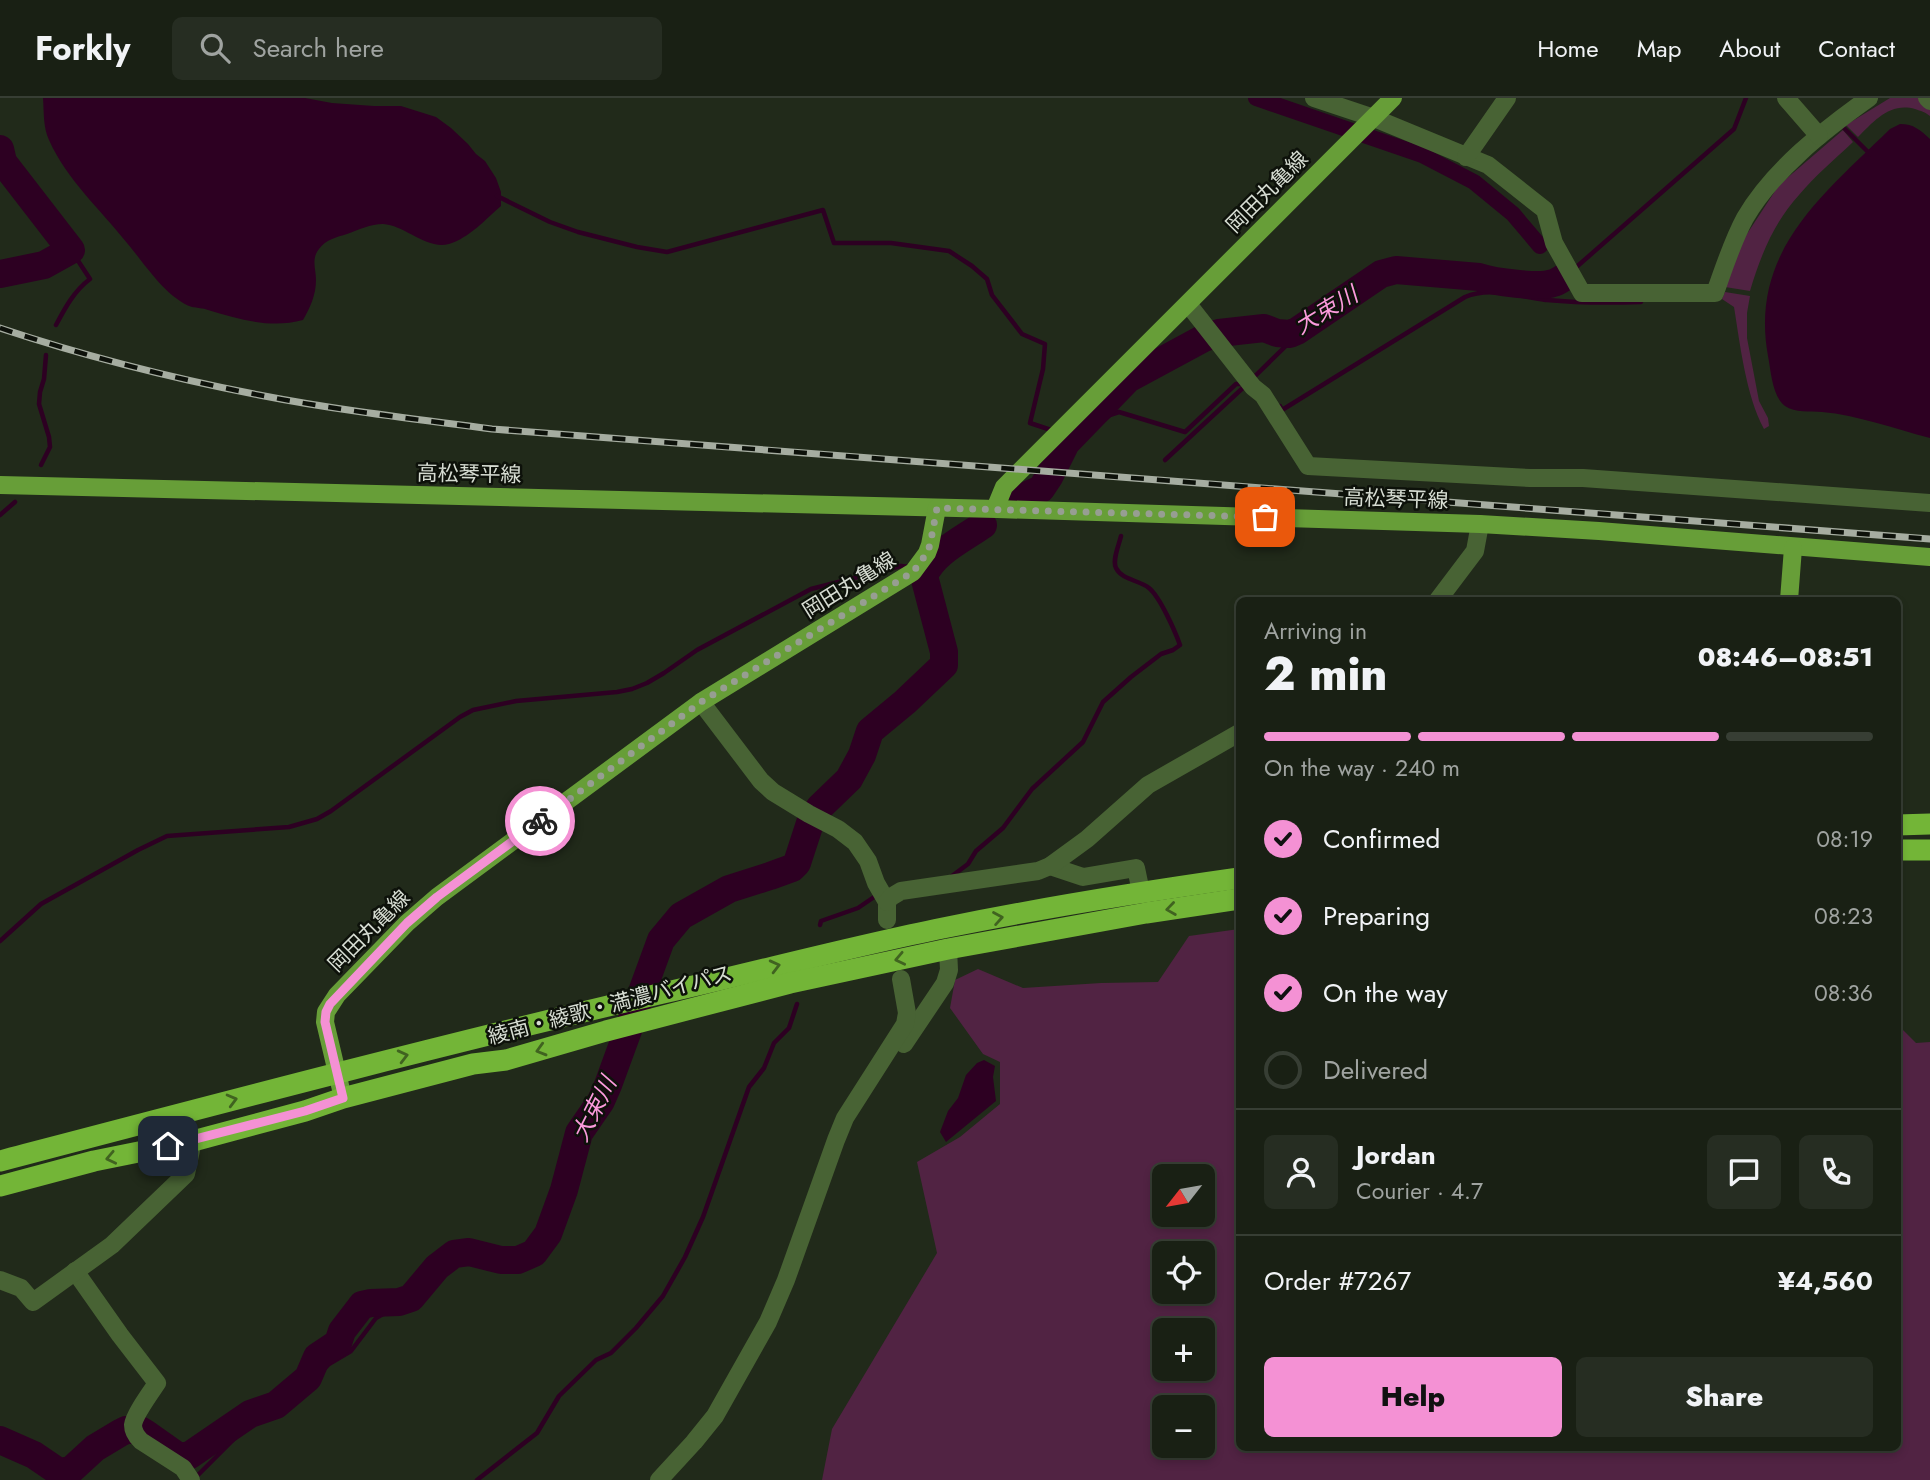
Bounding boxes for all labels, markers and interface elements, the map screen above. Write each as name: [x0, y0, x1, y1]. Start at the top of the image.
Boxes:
search box: [172, 17, 662, 80]
text: Forkly: [35, 25, 130, 72]
icon: search: [196, 29, 234, 67]
text: Search here: [252, 29, 384, 67]
text: Home: [1537, 31, 1599, 66]
text: Map: [1637, 31, 1681, 66]
text: About: [1719, 31, 1780, 66]
text: Contact: [1818, 31, 1895, 66]
street label: 岡田丸亀線: [1219, 144, 1315, 240]
water label: 大束川: [1288, 276, 1367, 342]
street label: 高松琴平線: [416, 458, 522, 490]
street label: 高松琴平線: [1343, 482, 1449, 516]
pin: [1235, 487, 1295, 547]
icon: bag: [1246, 498, 1284, 536]
street label: 岡田丸亀線: [797, 544, 901, 626]
text: Arriving in: [1264, 614, 1367, 648]
text: 08:46–08:51: [1698, 638, 1873, 676]
text: 2 min: [1264, 641, 1388, 707]
text: On the way · 240 m: [1264, 751, 1460, 785]
courier: [505, 786, 575, 856]
icon: bike: [521, 802, 559, 840]
icon: check: [1264, 820, 1302, 858]
text: Confirmed: [1323, 820, 1440, 858]
text: 08:19: [1816, 822, 1873, 856]
street label: 岡田丸亀線: [321, 883, 417, 979]
icon: check: [1264, 897, 1302, 935]
text: Preparing: [1323, 897, 1430, 935]
text: 08:23: [1814, 899, 1873, 933]
one-way arrow: [1166, 901, 1177, 916]
one-way arrow: [992, 911, 1003, 926]
one-way arrow: [894, 951, 906, 966]
street label: 綾南・綾歌・満濃バイパス: [485, 958, 735, 1052]
one-way arrow: [769, 959, 781, 974]
icon: check: [1264, 974, 1302, 1012]
text: On the way: [1323, 974, 1448, 1012]
text: 08:36: [1814, 976, 1873, 1010]
one-way arrow: [535, 1042, 547, 1056]
one-way arrow: [397, 1050, 409, 1064]
text: Delivered: [1323, 1051, 1428, 1089]
water label: 大束川: [563, 1068, 626, 1147]
one-way arrow: [226, 1094, 238, 1108]
pin: [138, 1116, 198, 1176]
icon: home: [149, 1127, 187, 1165]
button: person: [1264, 1135, 1338, 1209]
button: chat: [1707, 1135, 1781, 1209]
button: phone: [1799, 1135, 1873, 1209]
text: Jordan: [1356, 1136, 1436, 1174]
one-way arrow: [105, 1149, 117, 1164]
north arrow: [1152, 1164, 1214, 1227]
map controls: [1152, 1164, 1215, 1458]
text: Courier · 4.7: [1356, 1174, 1483, 1208]
button: locate: [1152, 1241, 1215, 1304]
text: Order #7267: [1264, 1262, 1411, 1300]
text: ¥4,560: [1778, 1262, 1873, 1300]
button: +: [1152, 1318, 1215, 1381]
button: Help: [1264, 1357, 1562, 1437]
button: Share: [1576, 1357, 1873, 1437]
button: −: [1152, 1395, 1215, 1458]

